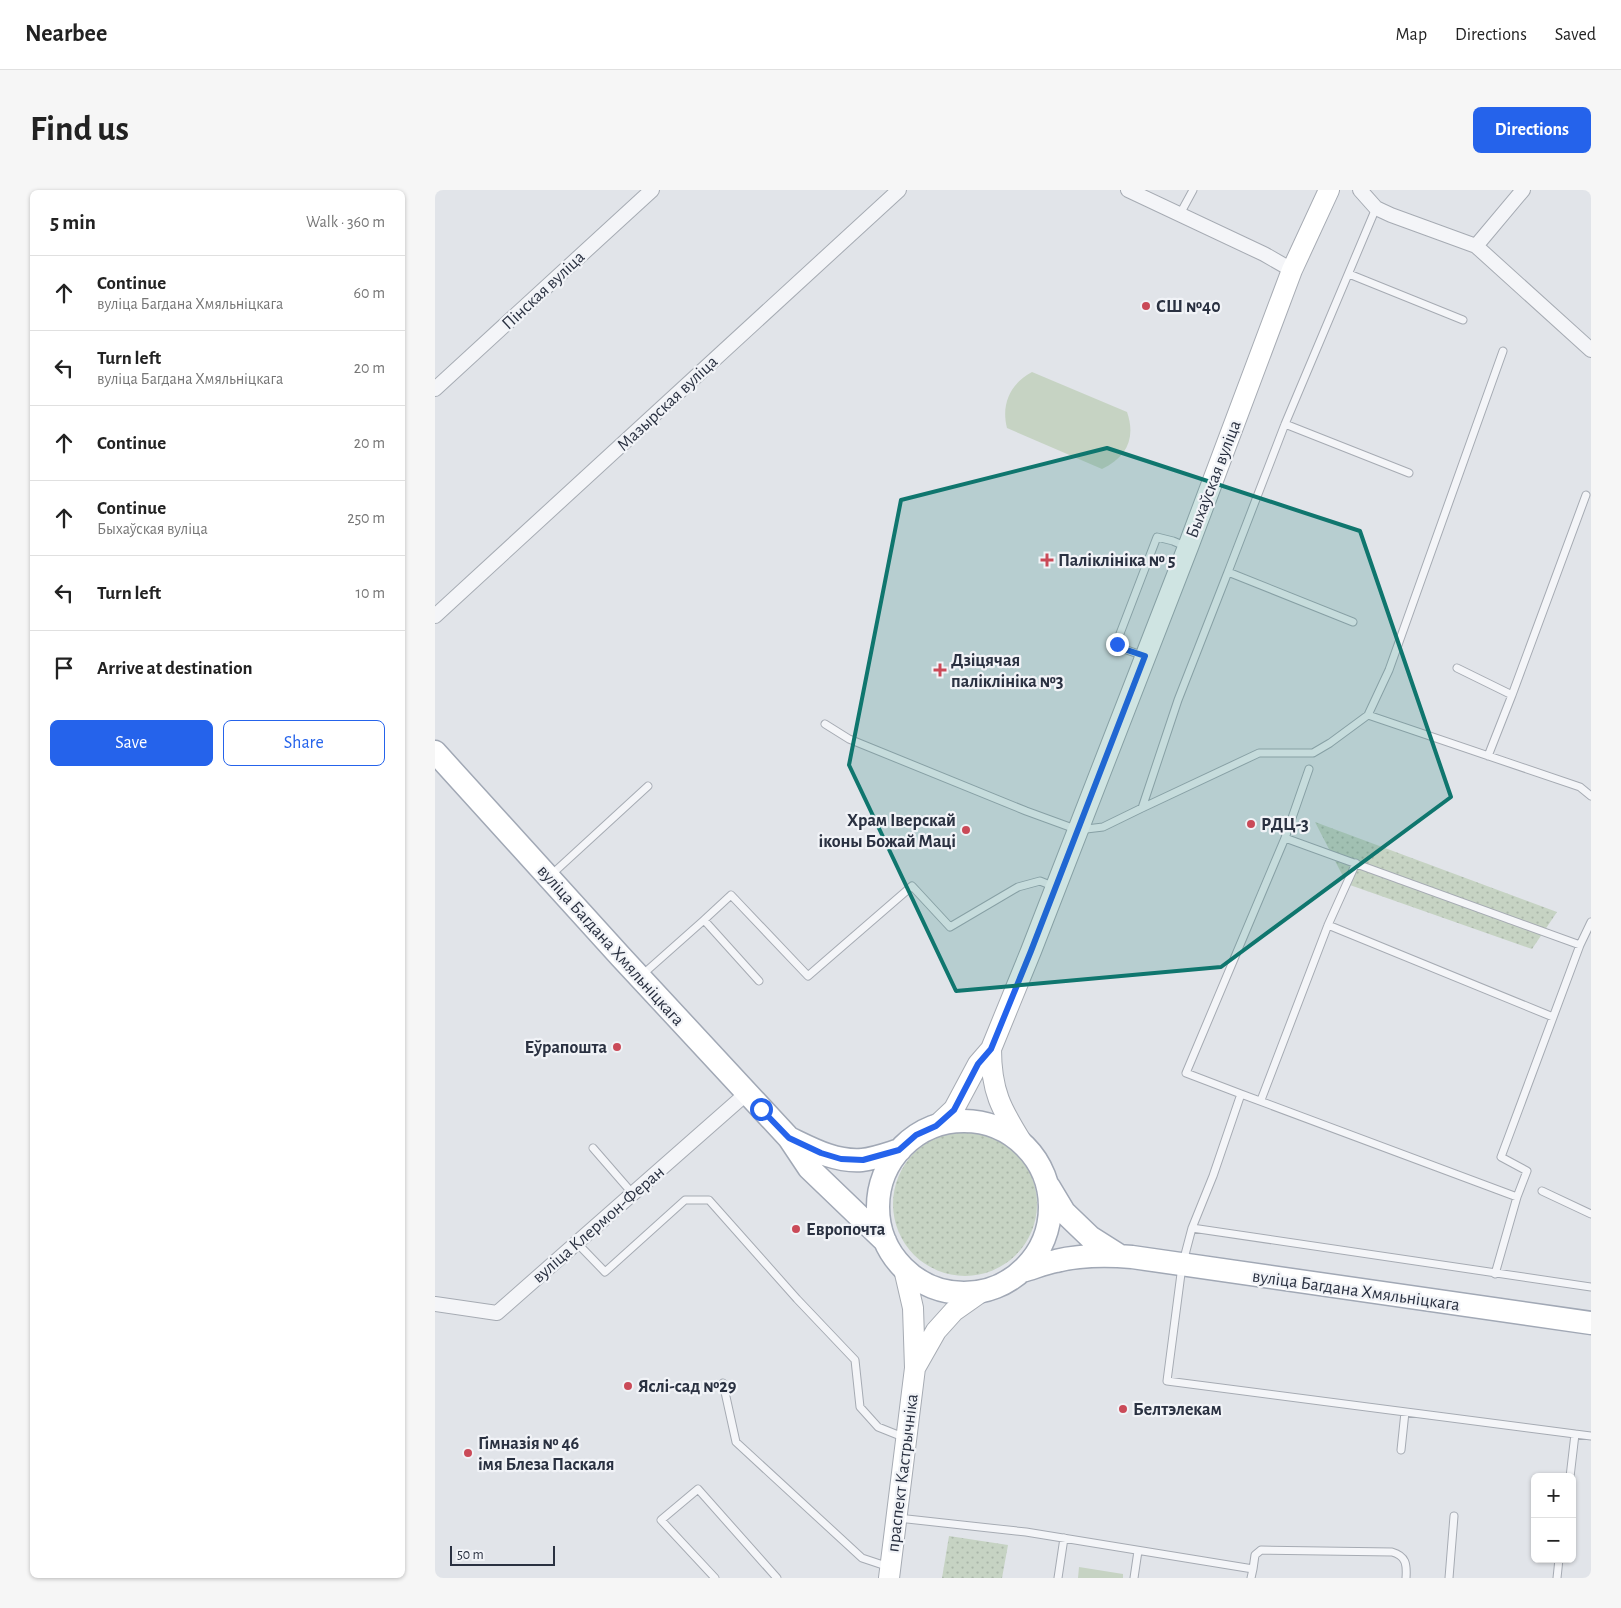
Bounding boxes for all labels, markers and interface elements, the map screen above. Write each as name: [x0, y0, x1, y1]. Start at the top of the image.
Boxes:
text: Nearbee: [25, 22, 107, 46]
text: Map: [1396, 26, 1427, 44]
text: Directions: [1455, 26, 1527, 44]
text: Saved: [1555, 26, 1596, 44]
button: Directions: [1473, 107, 1591, 153]
text: Find us: [30, 112, 129, 147]
text: 5 min: [50, 212, 96, 233]
text: Walk · 360 m: [306, 214, 385, 230]
street label: Пінская вуліца: [499, 248, 589, 333]
text: Continue: [97, 274, 166, 293]
icon: ahead: [50, 279, 78, 307]
text: 60 m: [354, 285, 385, 301]
text: вуліца Багдана Хмяльніцкага: [97, 296, 283, 312]
place label: СШ №40: [1156, 298, 1221, 316]
marker: СШ №40: [1140, 300, 1152, 312]
text: Turn left: [97, 349, 161, 368]
street label: Мазырская вуліца: [614, 353, 722, 455]
icon: left: [50, 354, 78, 382]
text: 20 m: [354, 360, 385, 376]
text: вуліца Багдана Хмяльніцкага: [97, 371, 283, 387]
street label: Быхаўская вуліца: [1183, 418, 1245, 541]
icon: ahead: [50, 429, 78, 457]
text: Continue: [97, 434, 166, 453]
text: 20 m: [354, 435, 385, 451]
text: Continue: [97, 499, 166, 518]
icon: ahead: [50, 504, 78, 532]
text: 250 m: [347, 510, 385, 526]
text: Быхаўская вуліца: [97, 521, 208, 537]
place label: Паліклініка № 5: [1058, 552, 1176, 570]
marker: Паліклініка № 5: [1040, 553, 1054, 567]
icon: left: [50, 579, 78, 607]
text: Turn left: [97, 584, 161, 603]
text: 10 m: [356, 585, 385, 601]
route end: [1106, 633, 1129, 656]
place label: Дзіцячая паліклініка №3: [951, 652, 1064, 691]
icon: arrive: [50, 654, 78, 682]
text: Arrive at destination: [97, 659, 253, 678]
marker: Дзіцячая паліклініка №3: [933, 663, 947, 677]
button: Save: [50, 720, 213, 766]
button: Share: [223, 720, 385, 766]
place label: Храм Іверскай іконы Божай Маці: [819, 812, 956, 851]
place label: РДЦ-3: [1261, 816, 1309, 834]
marker: РДЦ-3: [1245, 818, 1257, 830]
marker: Храм Іверскай іконы Божай Маці: [960, 824, 972, 836]
street label: вуліца Багдана Хмяльніцкага: [533, 862, 687, 1030]
place label: Еўрапошта: [524, 1039, 607, 1057]
marker: Еўрапошта: [611, 1041, 623, 1053]
route start: [750, 1098, 773, 1121]
street label: вуліца Клермон-Феран: [529, 1163, 668, 1287]
place label: Европочта: [806, 1221, 886, 1239]
marker: Европочта: [790, 1223, 802, 1235]
street label: вуліца Багдана Хмяльніцкага: [1251, 1267, 1461, 1314]
place label: Яслі-сад №29: [638, 1378, 737, 1396]
marker: Яслі-сад №29: [622, 1380, 634, 1392]
street label: праспект Кастрычніка: [884, 1393, 922, 1553]
place label: Белтэлекам: [1133, 1401, 1222, 1419]
marker: Белтэлекам: [1117, 1403, 1129, 1415]
place label: Гімназія № 46 імя Блеза Паскаля: [478, 1435, 615, 1474]
marker: Гімназія № 46 імя Блеза Паскаля: [462, 1447, 474, 1459]
map controls: [1531, 1473, 1576, 1563]
button: +: [1531, 1473, 1576, 1518]
button: −: [1531, 1518, 1576, 1563]
scale bar: [450, 1543, 555, 1566]
text: 50 m: [457, 1548, 484, 1562]

